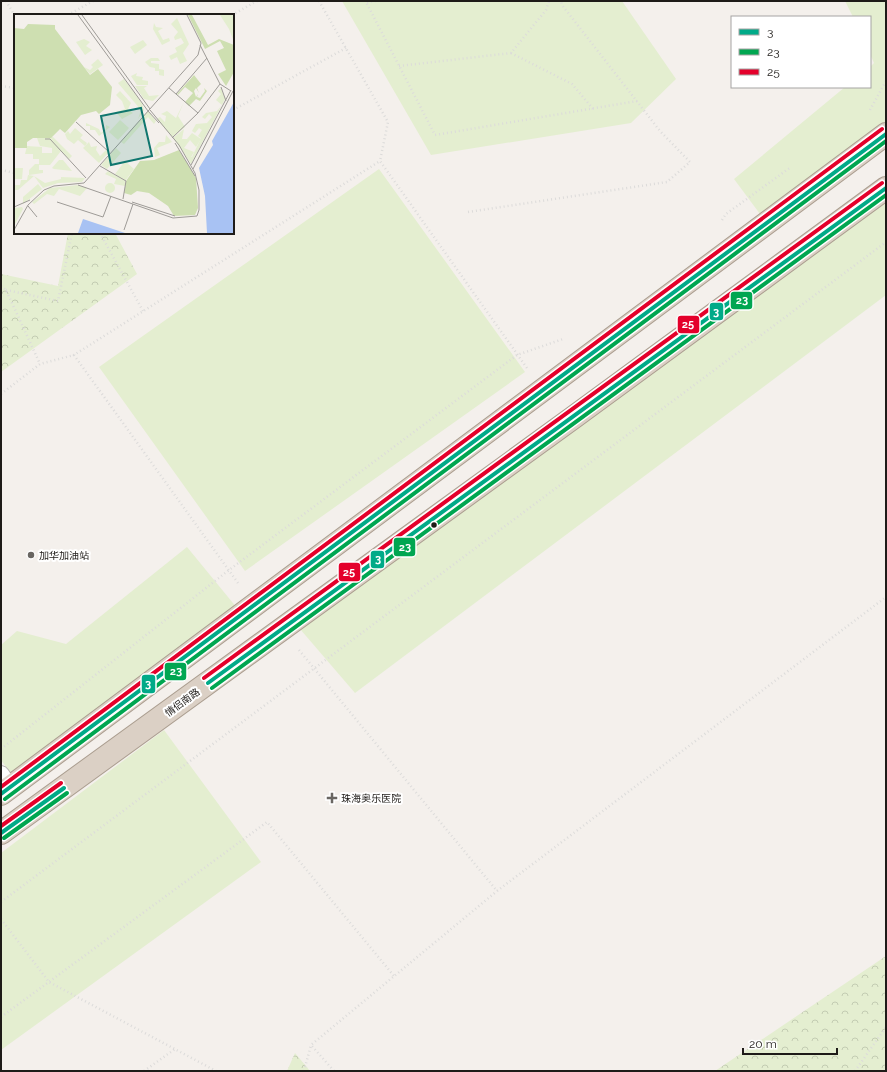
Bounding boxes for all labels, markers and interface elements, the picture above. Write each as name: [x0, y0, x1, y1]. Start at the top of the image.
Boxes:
inset map: [14, 14, 234, 234]
legend: [731, 16, 871, 88]
text: 3: [767, 25, 773, 39]
text: 23: [767, 45, 780, 59]
text: 25: [767, 65, 780, 79]
line badge: 23: [730, 291, 753, 310]
text: 23: [736, 294, 748, 307]
line badge: 3: [709, 302, 724, 321]
text: 3: [713, 306, 719, 319]
line badge: 25: [677, 315, 700, 334]
text: 25: [682, 318, 694, 331]
unlabelled marker: [429, 520, 439, 530]
line badge: 23: [393, 537, 416, 557]
text: 23: [399, 541, 411, 554]
marker: 加华加油站: [26, 550, 36, 560]
place label: 加华加油站: [39, 550, 89, 561]
line badge: 3: [370, 550, 385, 569]
text: 3: [375, 553, 381, 566]
line badge: 25: [338, 562, 361, 582]
text: 25: [343, 566, 355, 579]
line badge: 23: [164, 662, 187, 681]
text: 23: [170, 665, 182, 678]
line badge: 3: [141, 674, 156, 694]
text: 3: [145, 678, 151, 691]
street label: 情侣南路: [163, 686, 202, 719]
marker: 珠海奥乐医院: [326, 792, 338, 804]
place label: 珠海奥乐医院: [341, 793, 401, 804]
scale bar: [743, 1030, 837, 1056]
text: 20 m: [749, 1037, 777, 1051]

